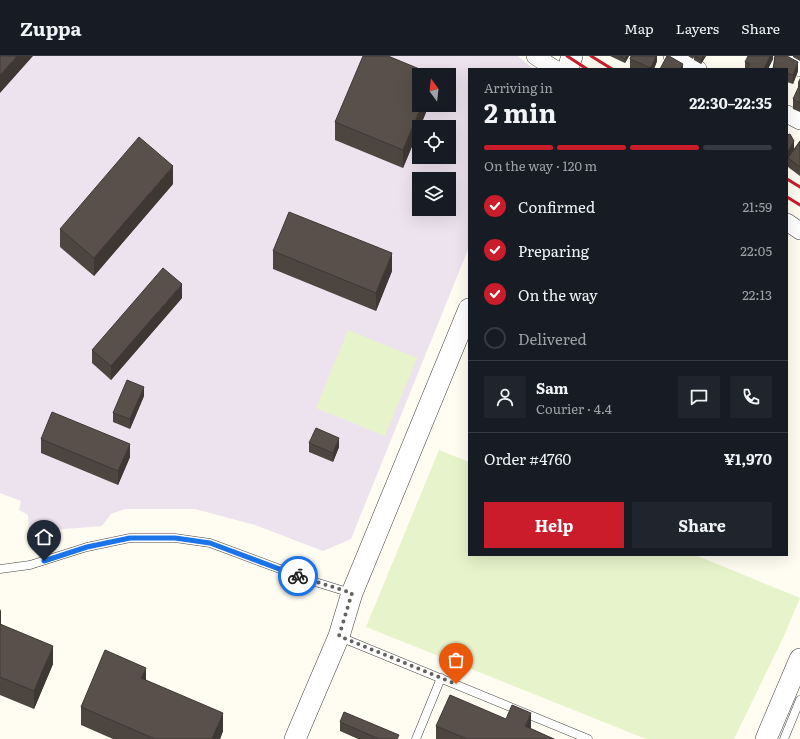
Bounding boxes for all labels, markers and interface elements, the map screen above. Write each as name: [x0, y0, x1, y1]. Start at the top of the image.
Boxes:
text: Zuppa: [20, 14, 82, 42]
text: Map: [624, 18, 654, 38]
text: Layers: [676, 18, 719, 38]
text: Share: [741, 18, 780, 38]
north arrow: [412, 68, 456, 112]
map controls: [412, 68, 456, 216]
text: Arriving in: [484, 78, 553, 97]
text: 22:30–22:35: [689, 91, 772, 114]
text: 2 min: [484, 92, 557, 131]
button: locate: [412, 120, 456, 164]
text: On the way · 120 m: [484, 156, 597, 175]
button: layers: [412, 172, 456, 216]
icon: check: [484, 195, 506, 217]
text: Confirmed: [518, 195, 595, 218]
text: 21:59: [742, 197, 772, 216]
icon: check: [484, 239, 506, 261]
text: Preparing: [518, 239, 589, 262]
text: 22:05: [740, 241, 772, 260]
icon: check: [484, 283, 506, 305]
text: On the way: [518, 283, 598, 306]
text: 22:13: [742, 285, 772, 304]
text: Delivered: [518, 327, 587, 350]
button: person: [484, 376, 526, 418]
text: Sam: [536, 376, 569, 399]
button: chat: [678, 376, 720, 418]
button: phone: [730, 376, 772, 418]
text: Courier · 4.4: [536, 399, 612, 418]
text: Order #4760: [484, 447, 571, 470]
text: ¥1,970: [724, 447, 772, 470]
button: Help: [484, 502, 624, 548]
button: Share: [632, 502, 772, 548]
pin: [27, 520, 61, 561]
icon: home: [33, 526, 55, 548]
courier: [278, 556, 318, 596]
icon: bike: [287, 565, 309, 587]
pin: [439, 643, 473, 684]
icon: bag: [445, 649, 467, 671]

